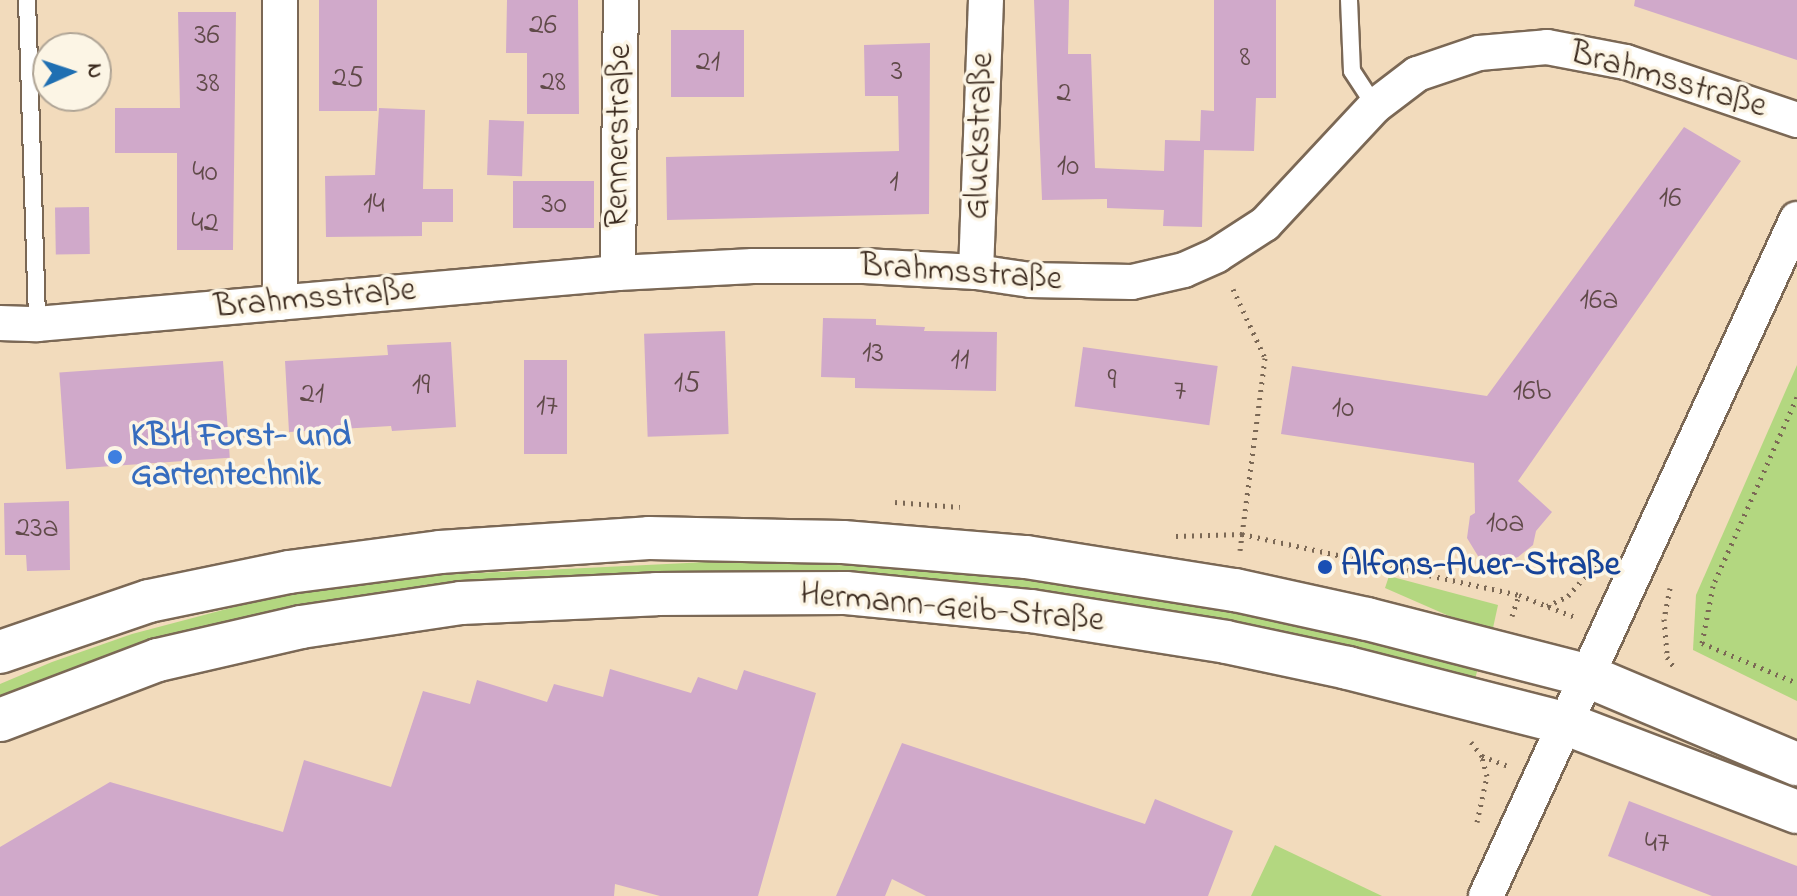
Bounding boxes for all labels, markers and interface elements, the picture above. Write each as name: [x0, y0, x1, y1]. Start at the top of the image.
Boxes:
house number: 26: [529, 8, 557, 44]
house number: 36: [194, 18, 220, 54]
north arrow: [32, 32, 112, 112]
street label: Brahmsstraße: [1565, 34, 1771, 128]
house number: 8: [1239, 40, 1251, 76]
street label: Rennerstraße: [598, 44, 642, 228]
house number: 21: [696, 45, 720, 81]
street label: Gluckstraße: [958, 52, 1004, 220]
house number: 3: [891, 54, 903, 90]
house number: 25: [332, 61, 364, 97]
text: N: [78, 63, 110, 79]
house number: 28: [540, 65, 566, 101]
house number: 38: [196, 66, 220, 102]
house number: 2: [1057, 76, 1071, 112]
house number: 10: [1057, 149, 1079, 185]
house number: 40: [192, 155, 218, 191]
house number: 1: [889, 165, 899, 201]
house number: 16: [1659, 181, 1681, 217]
house number: 14: [363, 187, 385, 223]
house number: 30: [541, 187, 567, 223]
house number: 42: [191, 206, 219, 242]
street label: Brahmsstraße: [859, 247, 1063, 301]
street label: Brahmsstraße: [212, 271, 418, 329]
house number: 16a: [1580, 283, 1618, 319]
house number: 13: [862, 336, 884, 372]
house number: 11: [950, 343, 970, 379]
house number: 9: [1107, 363, 1117, 399]
house number: 15: [674, 366, 700, 402]
house number: 19: [412, 368, 430, 404]
house number: 7: [1174, 374, 1186, 410]
house number: 16b: [1513, 374, 1551, 410]
house number: 21: [300, 377, 324, 413]
house number: 17: [536, 389, 558, 425]
house number: 10: [1332, 391, 1354, 427]
place label: KBH Forst- und Gartentechnik: [131, 417, 351, 496]
marker: KBH Forst- und Gartentechnik: [106, 448, 124, 466]
house number: 10a: [1486, 506, 1524, 542]
house number: 23a: [15, 511, 59, 547]
place label: Alfons-Auer-Straße: [1341, 547, 1620, 587]
marker: Alfons-Auer-Straße: [1316, 558, 1334, 576]
street label: Hermann-Geib-Straße: [798, 575, 1106, 643]
house number: 47: [1645, 826, 1669, 862]

